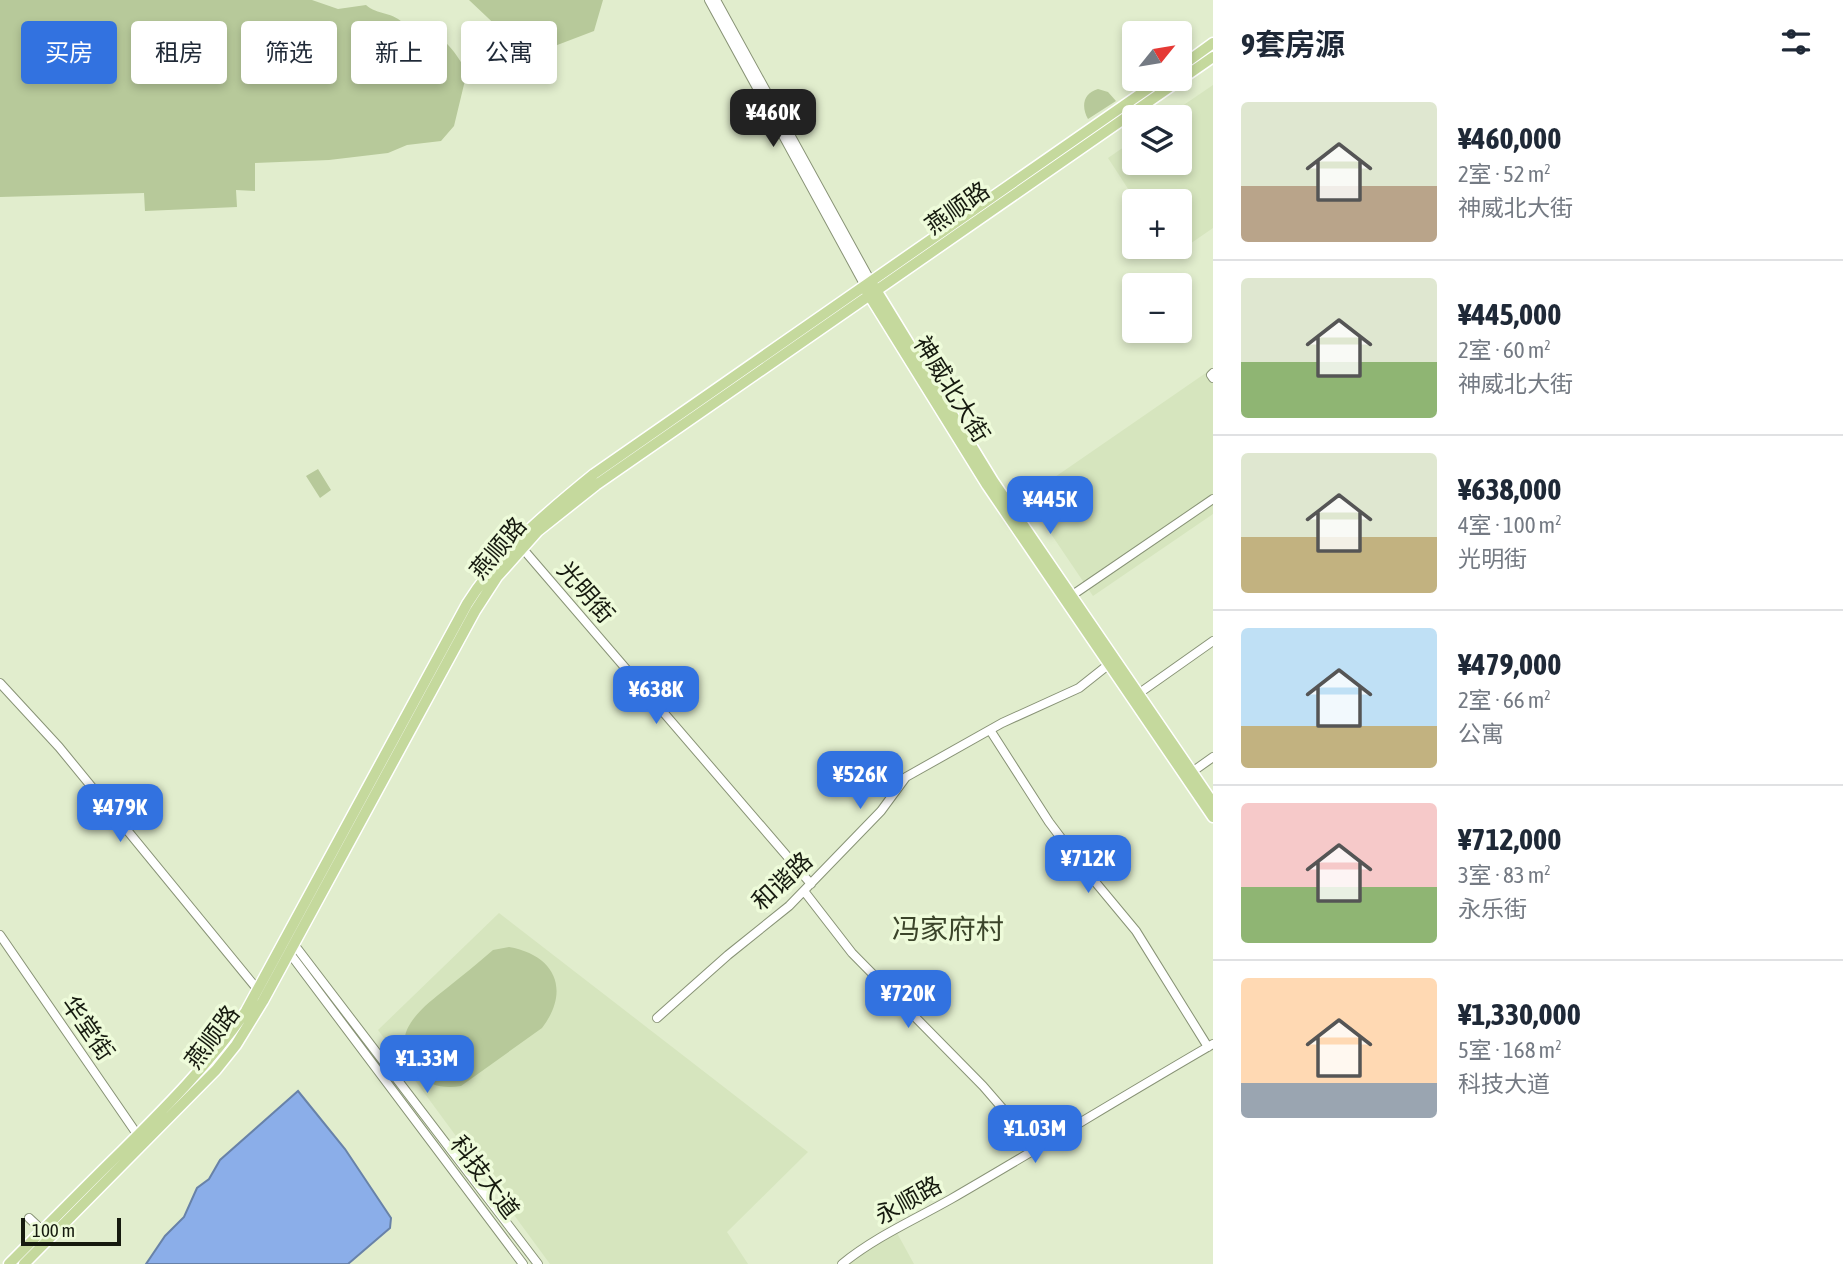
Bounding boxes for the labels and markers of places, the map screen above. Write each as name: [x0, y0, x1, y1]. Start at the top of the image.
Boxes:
pin: ¥460K: [724, 90, 822, 149]
pin: ¥445K: [1001, 476, 1099, 536]
pin: ¥638K: [607, 666, 705, 726]
pin: ¥526K: [811, 752, 909, 811]
pin: ¥479K: [71, 784, 169, 844]
pin: ¥712K: [1039, 836, 1137, 895]
pin: ¥720K: [859, 970, 957, 1030]
pin: ¥1.33M: [370, 1036, 484, 1095]
pin: ¥1.03M: [978, 1106, 1092, 1165]

